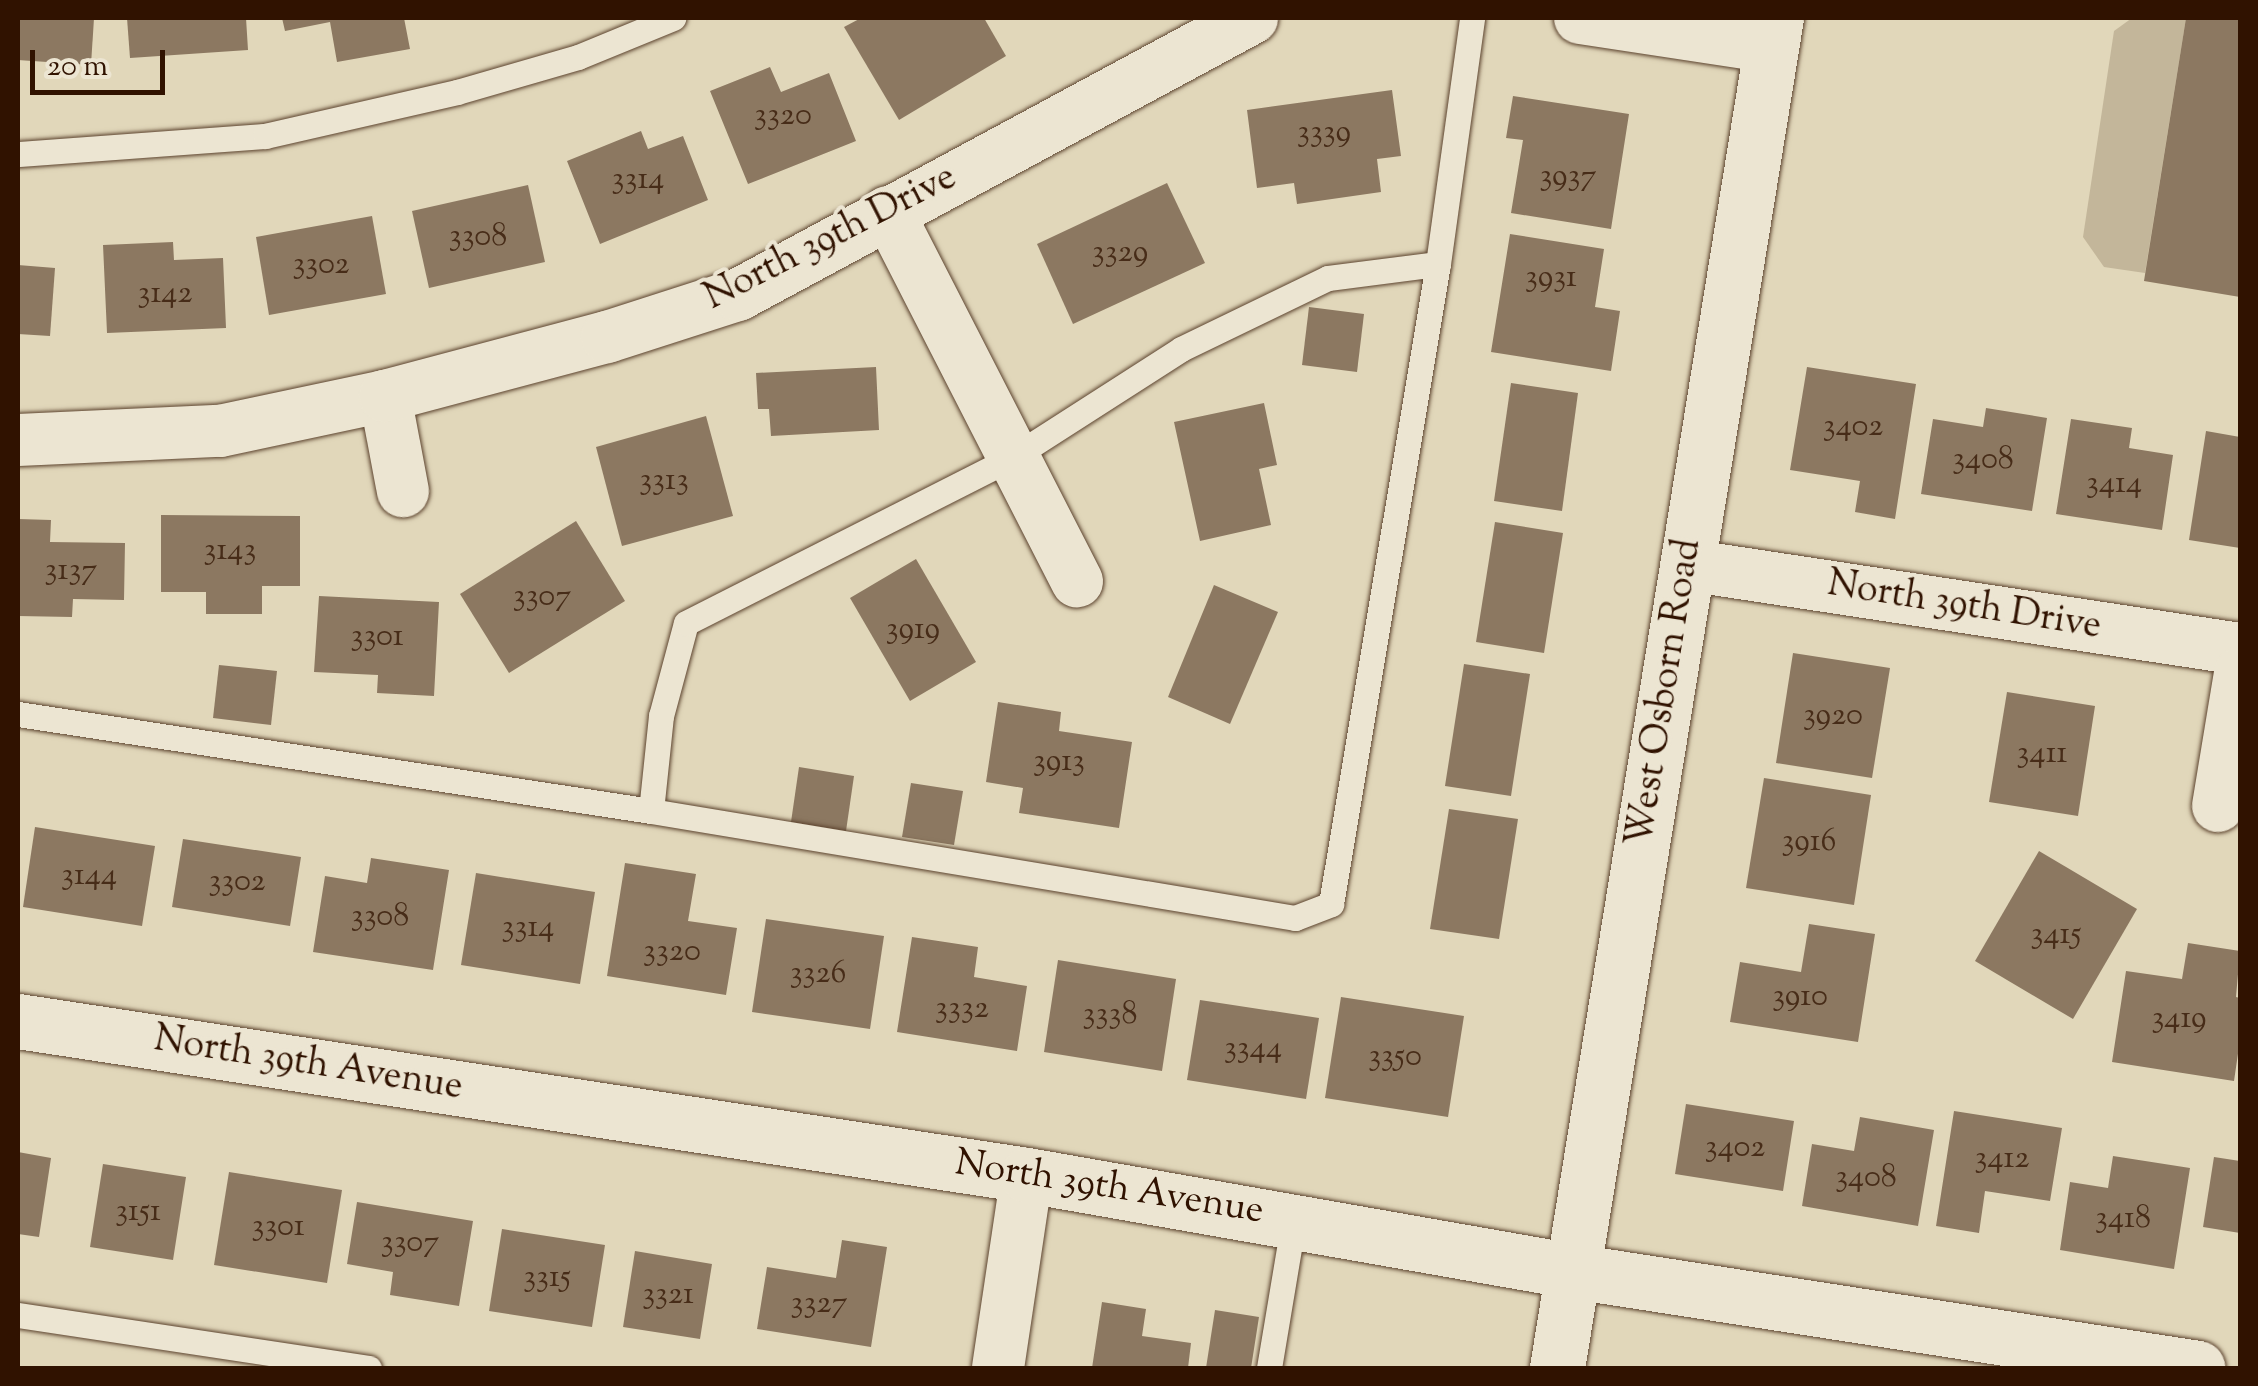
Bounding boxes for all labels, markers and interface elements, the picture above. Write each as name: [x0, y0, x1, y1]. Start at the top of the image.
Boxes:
scale bar: [35, 30, 170, 92]
text: 20 m: [47, 46, 108, 89]
house number: 3320: [754, 97, 812, 135]
house number: 3339: [1297, 114, 1351, 152]
street label: North 39th Drive: [698, 156, 964, 322]
house number: 3937: [1539, 158, 1597, 196]
house number: 3314: [612, 161, 664, 199]
house number: 3308: [449, 218, 507, 256]
house number: 3329: [1092, 234, 1148, 272]
house number: 3302: [292, 246, 350, 284]
house number: 3931: [1525, 259, 1577, 297]
house number: 3142: [138, 275, 192, 313]
house number: 3402: [1823, 408, 1883, 446]
house number: 3408: [1952, 441, 2014, 479]
house number: 3313: [639, 462, 689, 500]
house number: 3414: [2086, 465, 2142, 503]
house number: 3143: [204, 532, 256, 570]
street label: West Osborn Road: [1619, 536, 1713, 850]
house number: 3137: [45, 552, 97, 590]
street label: North 39th Drive: [1824, 563, 2104, 651]
house number: 3307: [513, 578, 571, 616]
house number: 3919: [886, 611, 940, 649]
house number: 3301: [350, 618, 404, 656]
house number: 3920: [1803, 697, 1863, 735]
house number: 3411: [2017, 735, 2067, 773]
house number: 3913: [1033, 743, 1085, 781]
house number: 3916: [1782, 823, 1836, 861]
house number: 3144: [61, 857, 117, 895]
house number: 3302: [208, 863, 266, 901]
house number: 3308: [351, 898, 409, 936]
house number: 3314: [502, 909, 554, 947]
house number: 3415: [2031, 916, 2081, 954]
house number: 3320: [643, 933, 701, 971]
house number: 3326: [790, 955, 846, 993]
house number: 3910: [1772, 978, 1828, 1016]
house number: 3332: [935, 990, 989, 1028]
house number: 3338: [1083, 996, 1137, 1034]
house number: 3419: [2151, 1000, 2207, 1038]
street label: North 39th Avenue: [150, 1018, 466, 1112]
house number: 3344: [1224, 1030, 1282, 1068]
house number: 3350: [1368, 1038, 1422, 1076]
house number: 3402: [1705, 1129, 1765, 1167]
house number: 3412: [1975, 1140, 2029, 1178]
street label: North 39th Avenue: [951, 1142, 1267, 1236]
house number: 3408: [1835, 1159, 1897, 1197]
house number: 3151: [115, 1193, 161, 1231]
house number: 3418: [2095, 1200, 2151, 1238]
house number: 3301: [251, 1208, 305, 1246]
house number: 3307: [381, 1224, 439, 1262]
house number: 3315: [523, 1259, 571, 1297]
house number: 3321: [642, 1276, 694, 1314]
house number: 3327: [791, 1285, 847, 1323]

